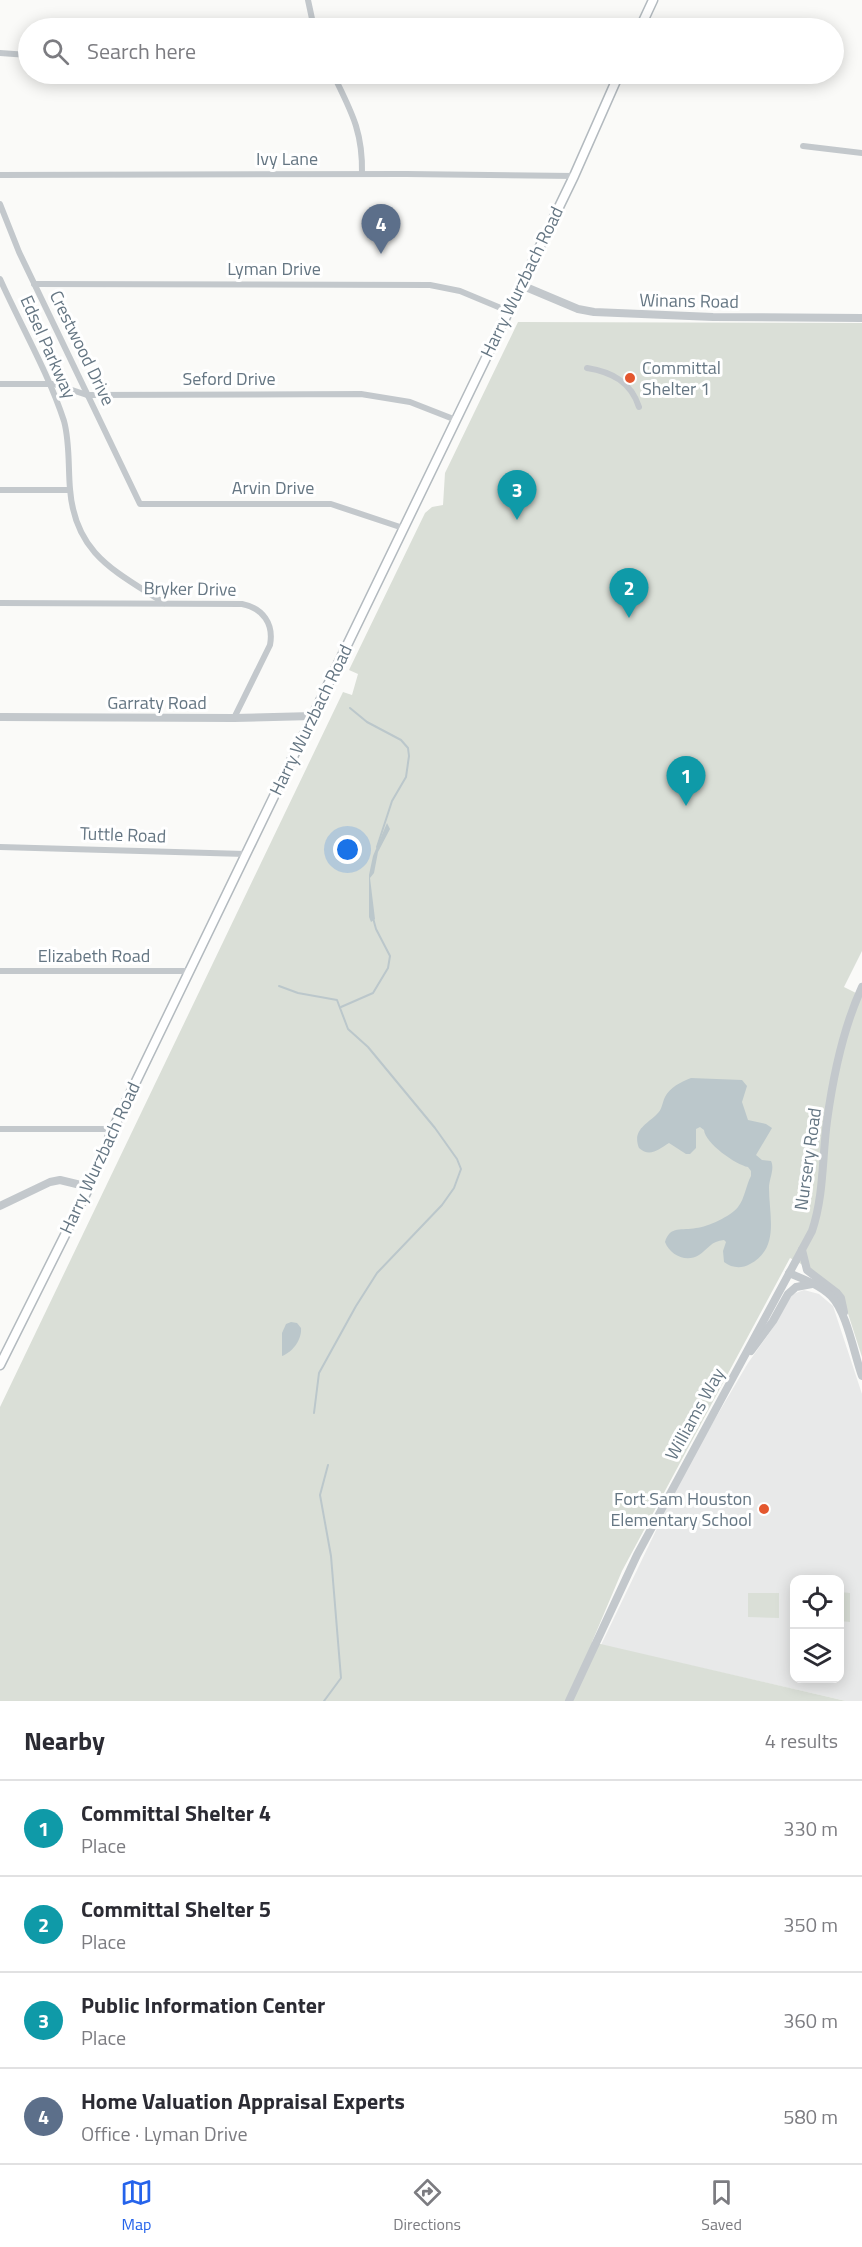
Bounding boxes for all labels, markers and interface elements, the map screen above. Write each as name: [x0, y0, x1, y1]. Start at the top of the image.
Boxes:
search box: [18, 18, 844, 84]
text: Search here: [87, 34, 196, 68]
icon: search: [39, 35, 72, 68]
street label: Ivy Lane: [256, 145, 318, 172]
street label: Harry Wurzbach Road: [473, 202, 570, 362]
pin: 4: [362, 204, 400, 254]
street label: Lyman Drive: [227, 255, 321, 282]
street label: Crestwood Drive: [43, 286, 122, 410]
street label: Winans Road: [639, 286, 739, 315]
street label: Edsel Parkway: [14, 291, 83, 403]
place label: Committal Shelter 1: [642, 354, 721, 402]
street label: Seford Drive: [183, 365, 276, 392]
marker: Committal Shelter 1: [623, 371, 637, 385]
pin: 3: [498, 470, 536, 520]
street label: Arvin Drive: [232, 474, 314, 501]
pin: 2: [610, 568, 648, 618]
street label: Bryker Drive: [143, 574, 237, 603]
street label: Harry Wurzbach Road: [262, 640, 359, 800]
street label: Garraty Road: [107, 689, 207, 716]
pin: 1: [666, 756, 706, 806]
street label: Tuttle Road: [79, 820, 167, 849]
your location: [333, 835, 362, 864]
street label: Elizabeth Road: [38, 942, 150, 969]
street label: Harry Wurzbach Road: [52, 1077, 147, 1238]
street label: Nursery Road: [787, 1106, 828, 1212]
street label: Williams Way: [658, 1362, 731, 1465]
place label: Fort Sam Houston Elementary School: [610, 1485, 752, 1533]
marker: Fort Sam Houston Elementary School: [757, 1502, 771, 1516]
map controls: [790, 1575, 844, 1683]
button: locate: [790, 1575, 844, 1629]
button: layers: [790, 1629, 844, 1683]
text: Nearby: [24, 1721, 105, 1760]
text: 4 results: [765, 1725, 838, 1756]
text: Committal Shelter 4: [81, 1796, 271, 1830]
text: 1: [38, 1813, 49, 1844]
text: 330 m: [783, 1813, 838, 1844]
text: Place: [81, 1830, 126, 1861]
text: Committal Shelter 5: [81, 1892, 271, 1926]
text: 2: [38, 1909, 49, 1940]
text: 350 m: [783, 1909, 838, 1940]
text: Place: [81, 1926, 126, 1957]
text: Public Information Center: [81, 1988, 325, 2022]
text: 3: [38, 2005, 49, 2036]
text: 360 m: [783, 2005, 838, 2036]
text: Place: [81, 2022, 126, 2053]
text: Home Valuation Appraisal Experts: [81, 2084, 405, 2118]
text: 4: [38, 2101, 49, 2132]
text: 580 m: [783, 2101, 838, 2132]
text: Office · Lyman Drive: [81, 2118, 248, 2149]
tab: Map: [120, 2176, 153, 2236]
tab: Directions: [393, 2176, 461, 2236]
tab: Saved: [701, 2176, 742, 2236]

